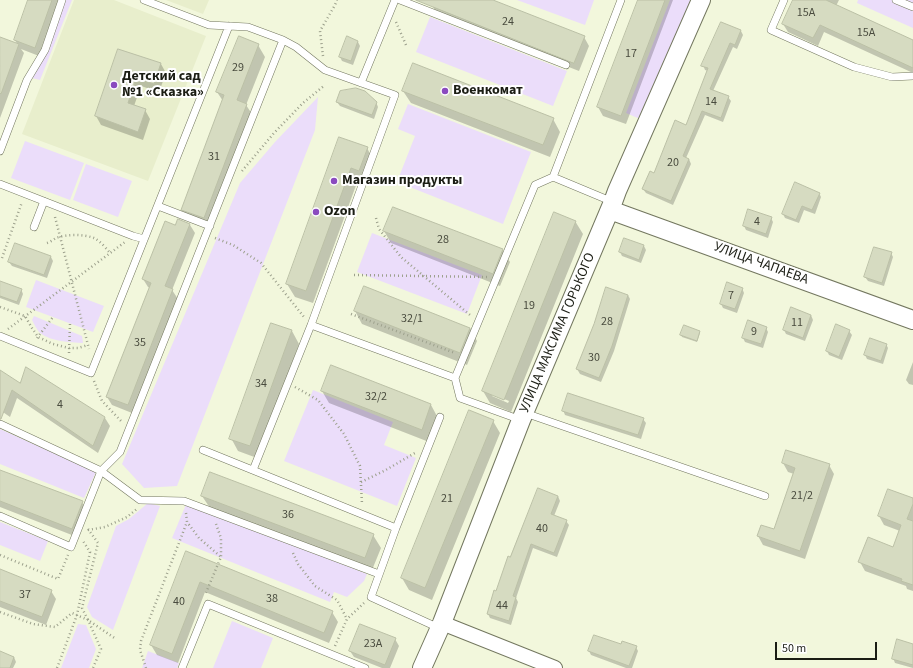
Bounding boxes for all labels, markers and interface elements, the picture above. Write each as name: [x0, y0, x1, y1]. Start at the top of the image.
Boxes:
house number: 15А: [797, 6, 815, 20]
house number: 24: [502, 15, 514, 29]
house number: 15А: [857, 26, 875, 40]
house number: 17: [625, 47, 637, 61]
house number: 29: [232, 61, 244, 75]
place label: Детский сад №1 «Сказка»: [122, 69, 204, 102]
marker: Детский сад №1 «Сказка»: [109, 80, 119, 90]
place label: Военкомат: [453, 83, 523, 99]
marker: Военкомат: [440, 86, 450, 96]
house number: 14: [705, 95, 717, 109]
house number: 31: [208, 150, 220, 164]
house number: 20: [667, 156, 679, 170]
place label: Магазин продукты: [342, 173, 462, 189]
marker: Магазин продукты: [329, 176, 339, 186]
place label: Ozon: [324, 204, 355, 220]
marker: Ozon: [311, 207, 321, 217]
house number: 4: [754, 215, 760, 229]
house number: 28: [437, 233, 449, 247]
street label: УЛИЦА ЧАПАЕВА: [711, 239, 811, 289]
street label: УЛИЦА МАКСИМА ГОРЬКОГО: [517, 250, 599, 416]
house number: 7: [728, 289, 734, 303]
house number: 19: [523, 299, 535, 313]
house number: 32/1: [401, 312, 423, 326]
house number: 28: [601, 315, 613, 329]
house number: 11: [791, 316, 803, 330]
house number: 9: [751, 325, 757, 339]
house number: 35: [134, 336, 146, 350]
house number: 30: [588, 351, 600, 365]
house number: 34: [255, 377, 267, 391]
house number: 32/2: [365, 390, 387, 404]
house number: 4: [57, 398, 63, 412]
house number: 21/2: [791, 489, 813, 503]
house number: 21: [441, 492, 453, 506]
house number: 36: [282, 508, 294, 522]
house number: 40: [536, 522, 548, 536]
house number: 37: [19, 588, 31, 602]
house number: 38: [266, 592, 278, 606]
house number: 40: [173, 595, 185, 609]
house number: 44: [496, 599, 508, 613]
scale bar: [777, 634, 879, 660]
house number: 23А: [364, 637, 382, 651]
text: 50 m: [782, 640, 806, 657]

